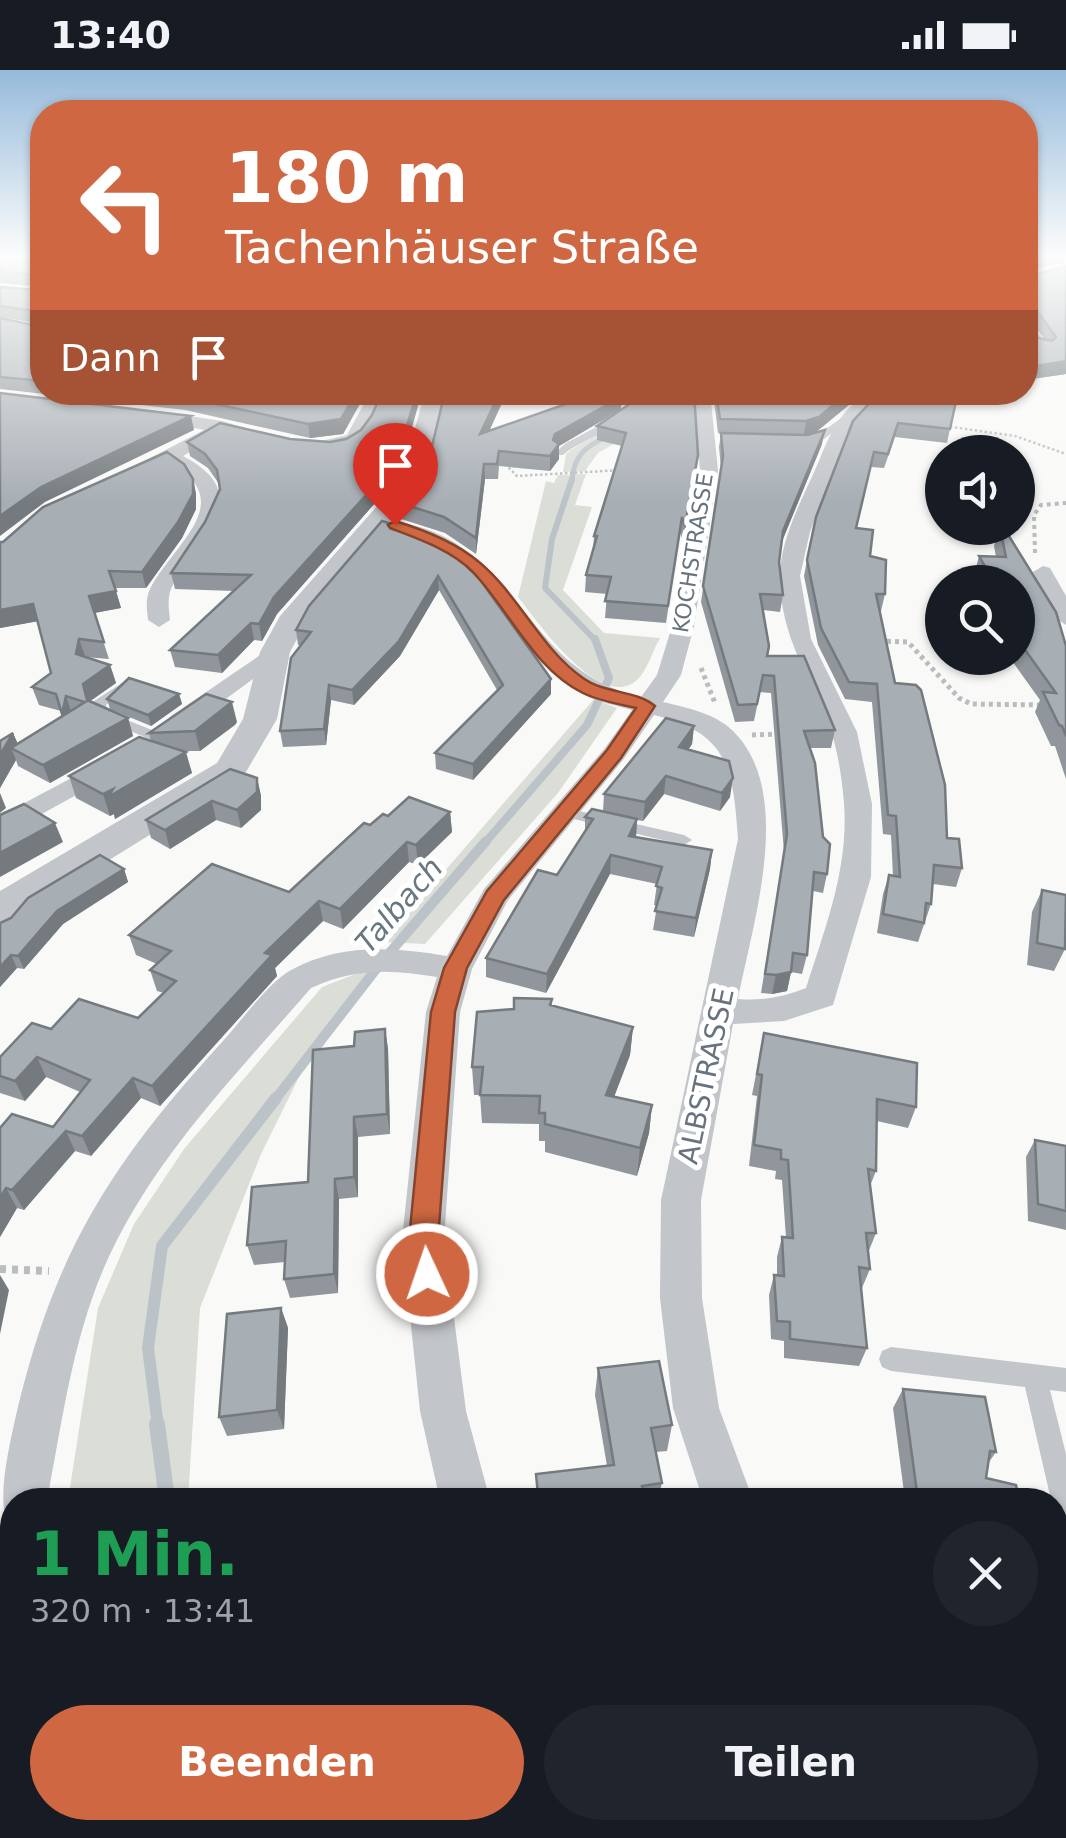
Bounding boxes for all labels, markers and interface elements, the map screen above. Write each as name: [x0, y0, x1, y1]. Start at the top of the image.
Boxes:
text: 13:40: [50, 13, 171, 57]
text: 180 m: [225, 137, 468, 219]
icon: left: [60, 140, 190, 270]
text: Tachenhäuser Straße: [225, 221, 699, 274]
icon: arrive: [181, 330, 236, 385]
text: Dann: [60, 336, 161, 380]
pin: [353, 423, 438, 526]
map controls: [925, 435, 1035, 675]
button: sound: [925, 435, 1035, 545]
icon: arrive: [368, 438, 423, 493]
street label: KOCHSTRASSE: [668, 471, 718, 635]
button: search: [925, 565, 1035, 675]
water label: Talbach: [348, 850, 450, 960]
street label: ALBSTRASSE: [671, 985, 741, 1167]
position arrow: [375, 1222, 479, 1326]
text: 1 Min.: [30, 1519, 238, 1589]
button: close: [933, 1521, 1038, 1626]
text: 320 m · 13:41: [30, 1592, 255, 1630]
button: Beenden: [30, 1705, 524, 1820]
button: Teilen: [544, 1705, 1038, 1820]

